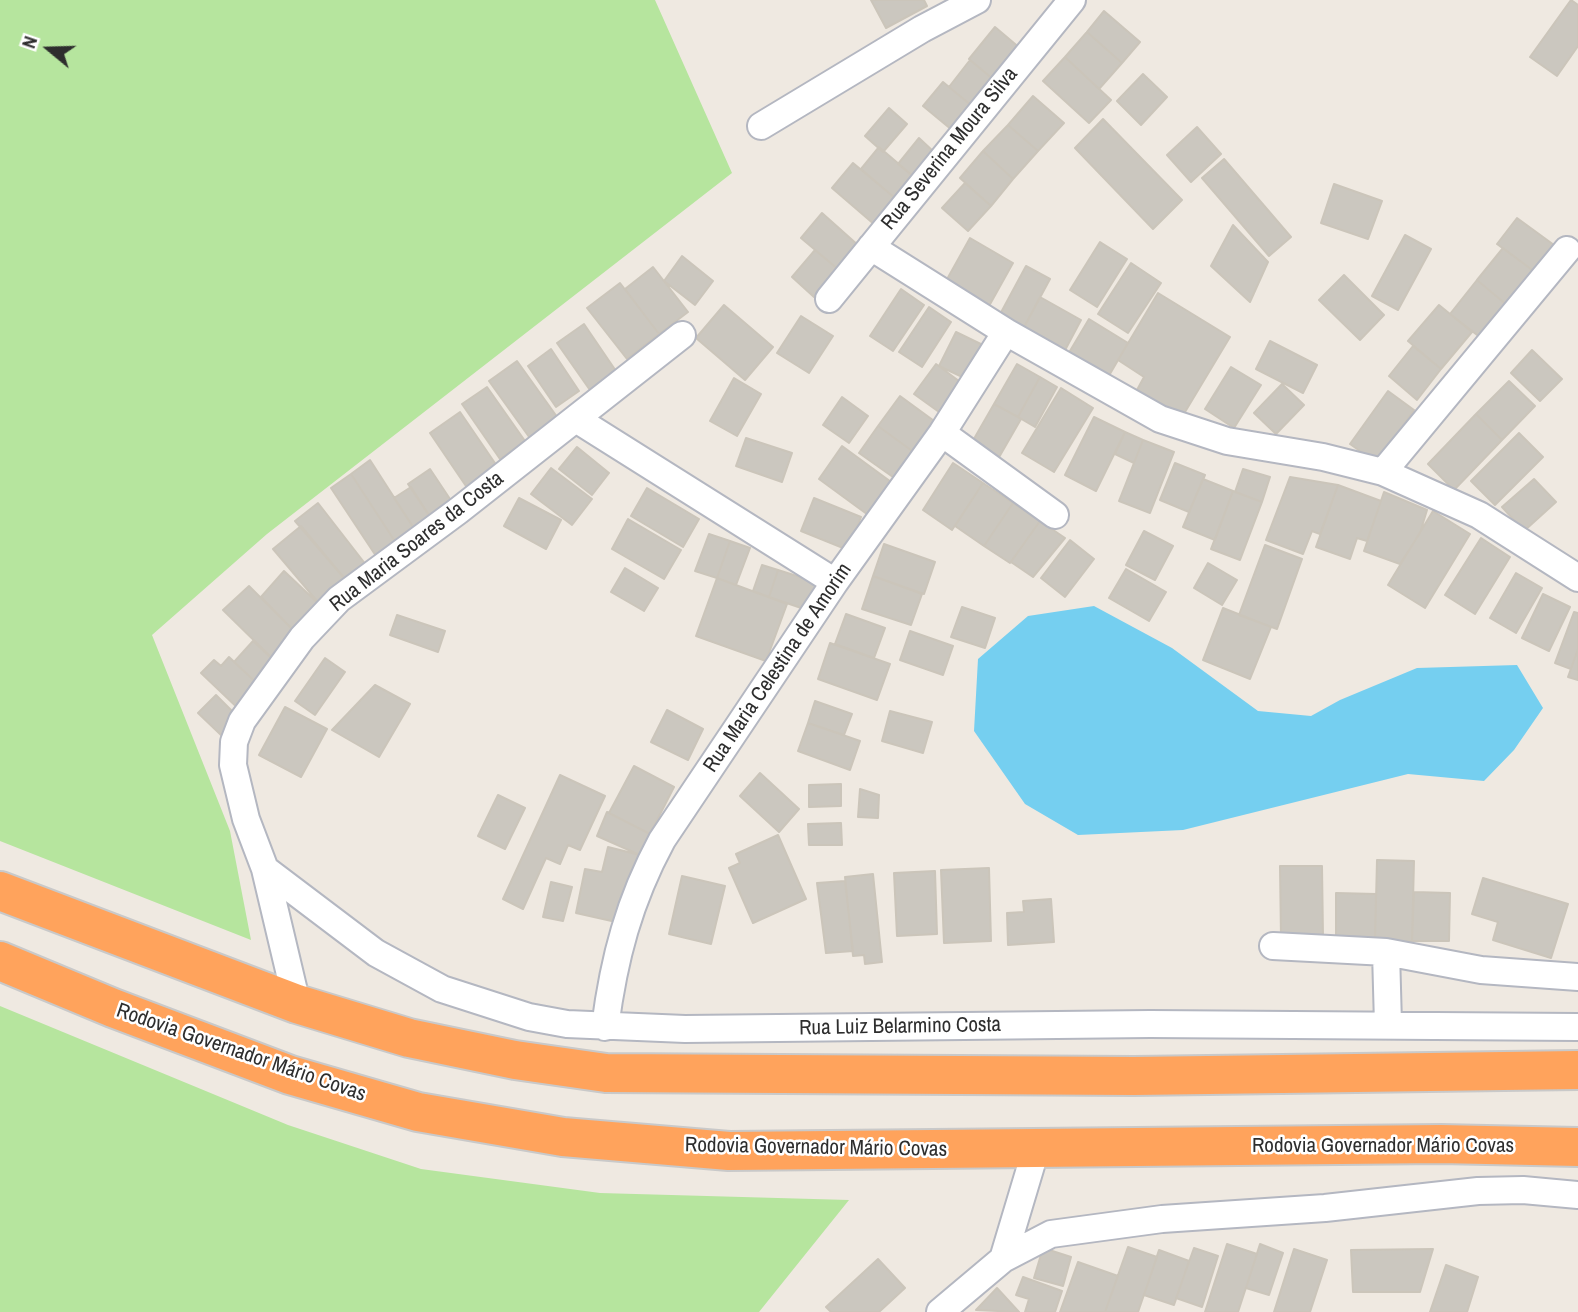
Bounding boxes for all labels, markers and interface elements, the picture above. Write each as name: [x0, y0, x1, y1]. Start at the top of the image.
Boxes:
north arrow: [14, 14, 84, 84]
text: N: [15, 33, 43, 52]
street label: Rua Severina Moura Silva: [877, 63, 1023, 235]
street label: Rua Maria Soares da Costa: [325, 466, 509, 618]
street label: Rua Maria Celestina de Amorim: [699, 559, 857, 777]
street label: Rodovia Governador Mário Covas: [113, 998, 369, 1108]
street label: Rua Luiz Belarmino Costa: [799, 1013, 1001, 1041]
street label: Rodovia Governador Mário Covas: [685, 1133, 947, 1163]
street label: Rodovia Governador Mário Covas: [1252, 1133, 1514, 1159]

